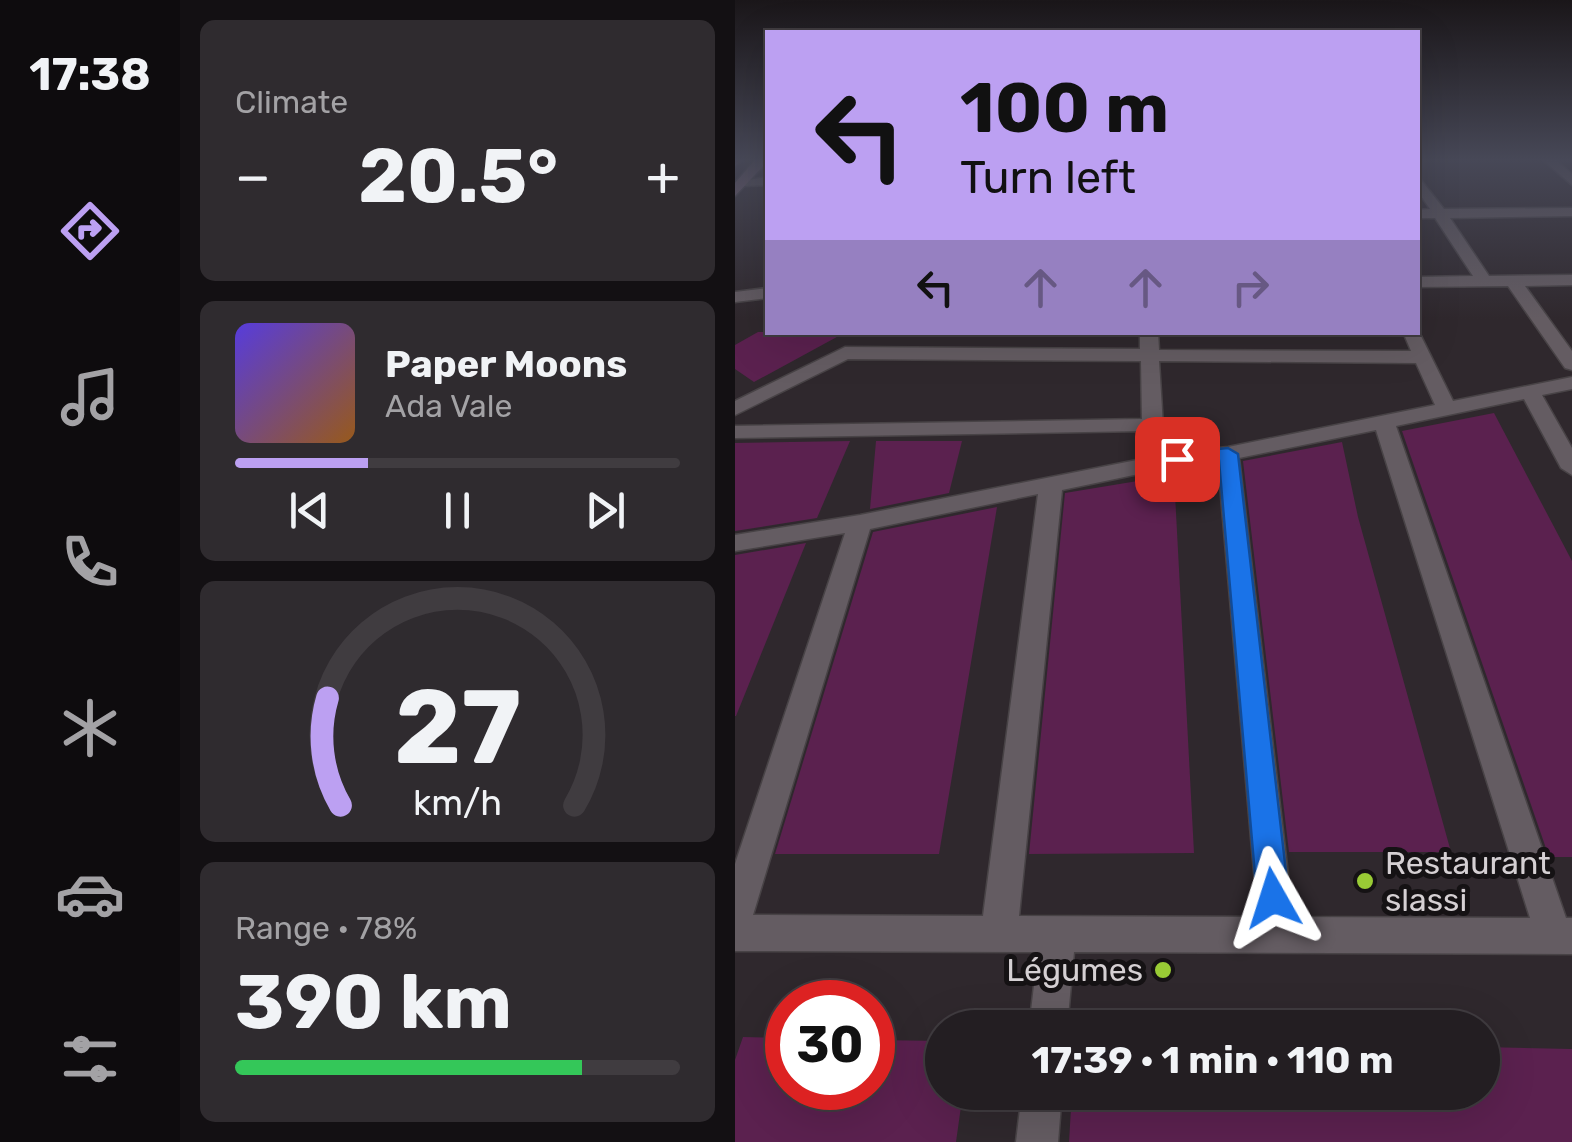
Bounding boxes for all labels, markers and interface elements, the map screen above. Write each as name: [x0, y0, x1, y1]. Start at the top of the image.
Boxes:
text: 17:38: [29, 48, 151, 101]
text: 100 m: [960, 67, 1169, 150]
icon: left: [795, 70, 925, 200]
text: Climate: [235, 83, 348, 121]
text: 20.5°: [358, 132, 558, 221]
text: −: [235, 144, 271, 209]
text: +: [646, 144, 680, 209]
text: Turn left: [960, 151, 1136, 204]
icon: directions: [55, 196, 125, 266]
icon: left: [908, 260, 963, 315]
icon: ahead: [1013, 260, 1068, 315]
icon: ahead: [1118, 260, 1173, 315]
icon: right: [1223, 260, 1278, 315]
text: Paper Moons: [385, 341, 627, 387]
icon: music: [55, 362, 125, 432]
text: Ada Vale: [385, 387, 512, 425]
pin: [1135, 417, 1220, 502]
icon: arrive: [1150, 432, 1205, 487]
icon: previous: [282, 483, 337, 538]
icon: pause: [430, 483, 485, 538]
icon: next: [578, 483, 633, 538]
icon: phone: [55, 527, 125, 597]
text: 27: [394, 666, 521, 789]
icon: climate: [55, 693, 125, 763]
text: km/h: [413, 782, 502, 824]
place label: Restaurant slassi: [1385, 844, 1551, 919]
position arrow: [1221, 846, 1325, 950]
icon: car: [55, 859, 125, 929]
marker: Restaurant slassi: [1354, 870, 1376, 892]
text: Range · 78%: [235, 909, 417, 947]
place label: Légumes: [1006, 951, 1143, 989]
text: 390 km: [235, 958, 512, 1047]
marker: Légumes: [1152, 959, 1174, 981]
speed limit sign: 30: [765, 980, 895, 1110]
icon: filters: [55, 1024, 125, 1094]
text: 17:39 · 1 min · 110 m: [1031, 1037, 1394, 1083]

